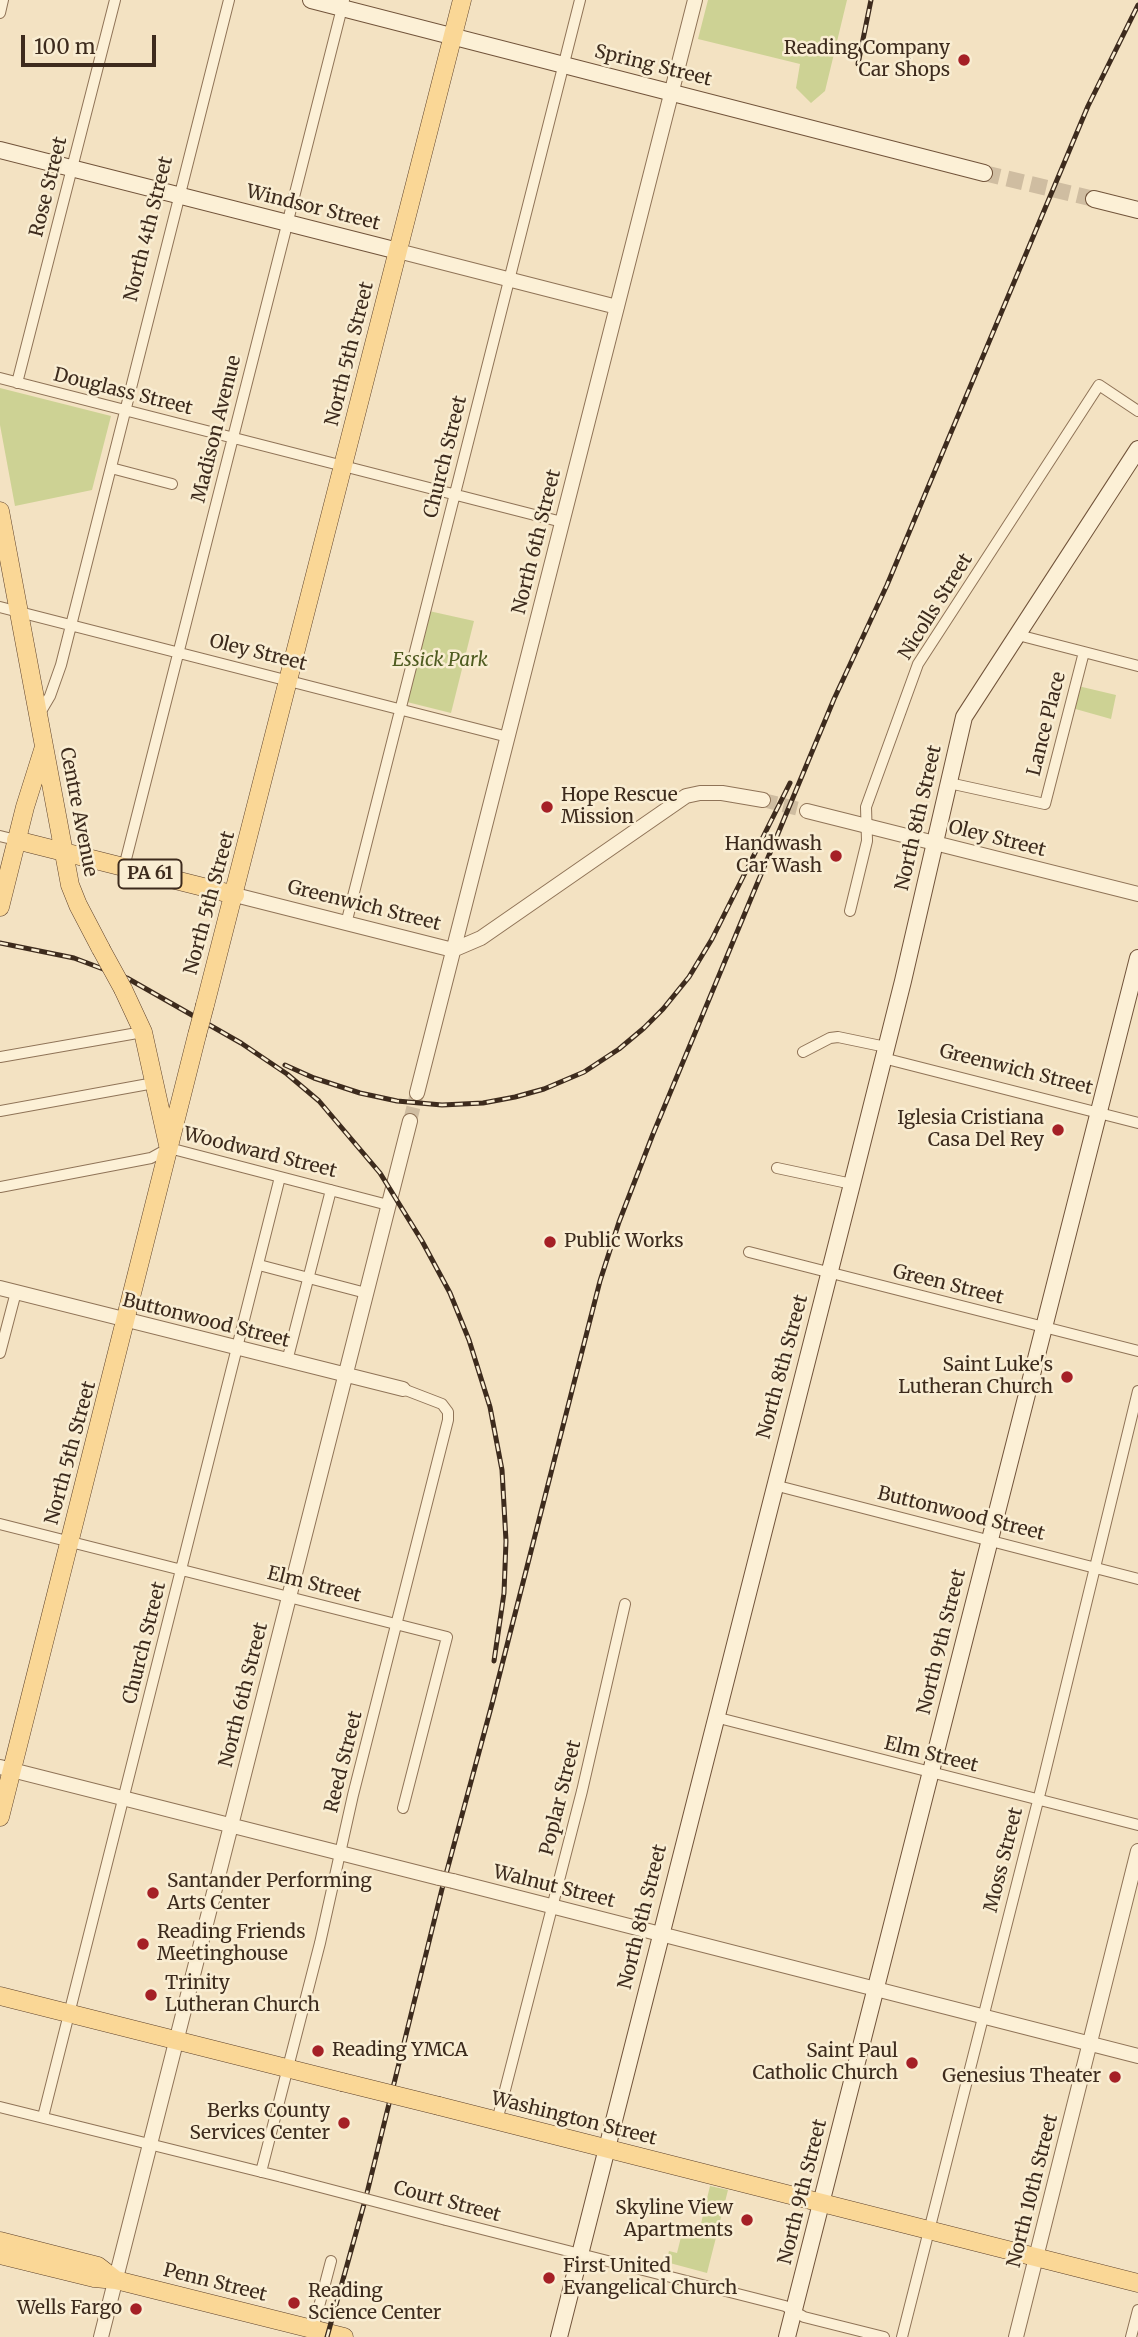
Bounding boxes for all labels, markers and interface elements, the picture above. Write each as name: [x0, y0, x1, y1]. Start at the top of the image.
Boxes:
scale bar: [24, 21, 159, 65]
text: 100 m: [34, 33, 96, 60]
place label: Reading Company Car Shops: [784, 38, 950, 82]
street label: Spring Street: [592, 40, 714, 92]
marker: Reading Company Car Shops: [956, 52, 972, 68]
street label: Rose Street: [26, 135, 72, 239]
street label: North 4th Street: [120, 154, 178, 304]
street label: Windsor Street: [244, 180, 382, 236]
street label: North 5th Street: [321, 280, 379, 428]
street label: Madison Avenue: [188, 353, 246, 505]
street label: Douglass Street: [51, 364, 195, 420]
street label: Church Street: [420, 394, 472, 520]
street label: North 6th Street: [508, 467, 566, 617]
street label: Nicolls Street: [894, 550, 978, 664]
street label: Oley Street: [207, 630, 309, 676]
park label: Essick Park: [392, 650, 488, 672]
street label: Lance Place: [1023, 670, 1071, 778]
street label: North 8th Street: [891, 743, 947, 893]
street label: Centre Avenue: [54, 745, 102, 879]
place label: Hope Rescue Mission: [561, 785, 678, 829]
marker: Hope Rescue Mission: [539, 799, 555, 815]
street label: Oley Street: [946, 816, 1048, 862]
street label: North 5th Street: [180, 829, 240, 977]
place label: Handwash Car Wash: [725, 834, 822, 878]
marker: Handwash Car Wash: [828, 848, 844, 864]
road number: PA 61: [118, 860, 182, 888]
street label: Greenwich Street: [285, 876, 443, 936]
street label: Greenwich Street: [937, 1040, 1095, 1100]
place label: Iglesia Cristiana Casa Del Rey: [897, 1108, 1044, 1152]
marker: Iglesia Cristiana Casa Del Rey: [1050, 1122, 1066, 1138]
street label: Woodward Street: [181, 1123, 339, 1183]
place label: Public Works: [564, 1231, 684, 1253]
marker: Public Works: [542, 1234, 558, 1250]
street label: Green Street: [890, 1260, 1006, 1310]
street label: Buttonwood Street: [120, 1289, 292, 1353]
street label: North 8th Street: [753, 1292, 813, 1442]
place label: Saint Luke's Lutheran Church: [898, 1355, 1053, 1399]
marker: Saint Luke's Lutheran Church: [1059, 1369, 1075, 1385]
street label: North 5th Street: [41, 1379, 101, 1527]
street label: Buttonwood Street: [875, 1482, 1047, 1546]
street label: Elm Street: [265, 1562, 363, 1608]
street label: North 9th Street: [913, 1567, 971, 1717]
street label: Church Street: [119, 1580, 171, 1706]
street label: North 6th Street: [215, 1620, 273, 1770]
street label: Reed Street: [320, 1709, 368, 1815]
street label: Elm Street: [882, 1732, 980, 1778]
street label: Poplar Street: [536, 1738, 586, 1858]
street label: Moss Street: [980, 1805, 1028, 1915]
street label: North 8th Street: [614, 1842, 672, 1992]
street label: Walnut Street: [491, 1861, 617, 1913]
place label: Santander Performing Arts Center: [167, 1871, 372, 1915]
marker: Santander Performing Arts Center: [145, 1885, 161, 1901]
place label: Reading Friends Meetinghouse: [157, 1922, 305, 1966]
marker: Reading Friends Meetinghouse: [135, 1936, 151, 1952]
place label: Trinity Lutheran Church: [165, 1973, 320, 2017]
marker: Trinity Lutheran Church: [143, 1987, 159, 2003]
place label: Reading YMCA: [332, 2040, 468, 2062]
place label: Saint Paul Catholic Church: [752, 2041, 898, 2085]
marker: Reading YMCA: [310, 2043, 326, 2059]
marker: Saint Paul Catholic Church: [904, 2055, 920, 2071]
place label: Genesius Theater: [942, 2066, 1101, 2088]
marker: Genesius Theater: [1107, 2069, 1123, 2085]
street label: Washington Street: [489, 2087, 659, 2151]
place label: Berks County Services Center: [189, 2101, 330, 2145]
street label: North 10th Street: [1003, 2112, 1063, 2270]
marker: Berks County Services Center: [336, 2115, 352, 2131]
street label: North 9th Street: [774, 2117, 832, 2267]
street label: Court Street: [391, 2177, 503, 2227]
place label: Skyline View Apartments: [615, 2198, 733, 2242]
marker: Skyline View Apartments: [739, 2212, 755, 2228]
place label: First United Evangelical Church: [563, 2256, 737, 2300]
street label: Penn Street: [161, 2259, 269, 2307]
marker: First United Evangelical Church: [541, 2270, 557, 2286]
place label: Reading Science Center: [308, 2281, 441, 2325]
marker: Reading Science Center: [286, 2295, 302, 2311]
place label: Wells Fargo: [17, 2298, 122, 2320]
marker: Wells Fargo: [128, 2301, 144, 2317]

